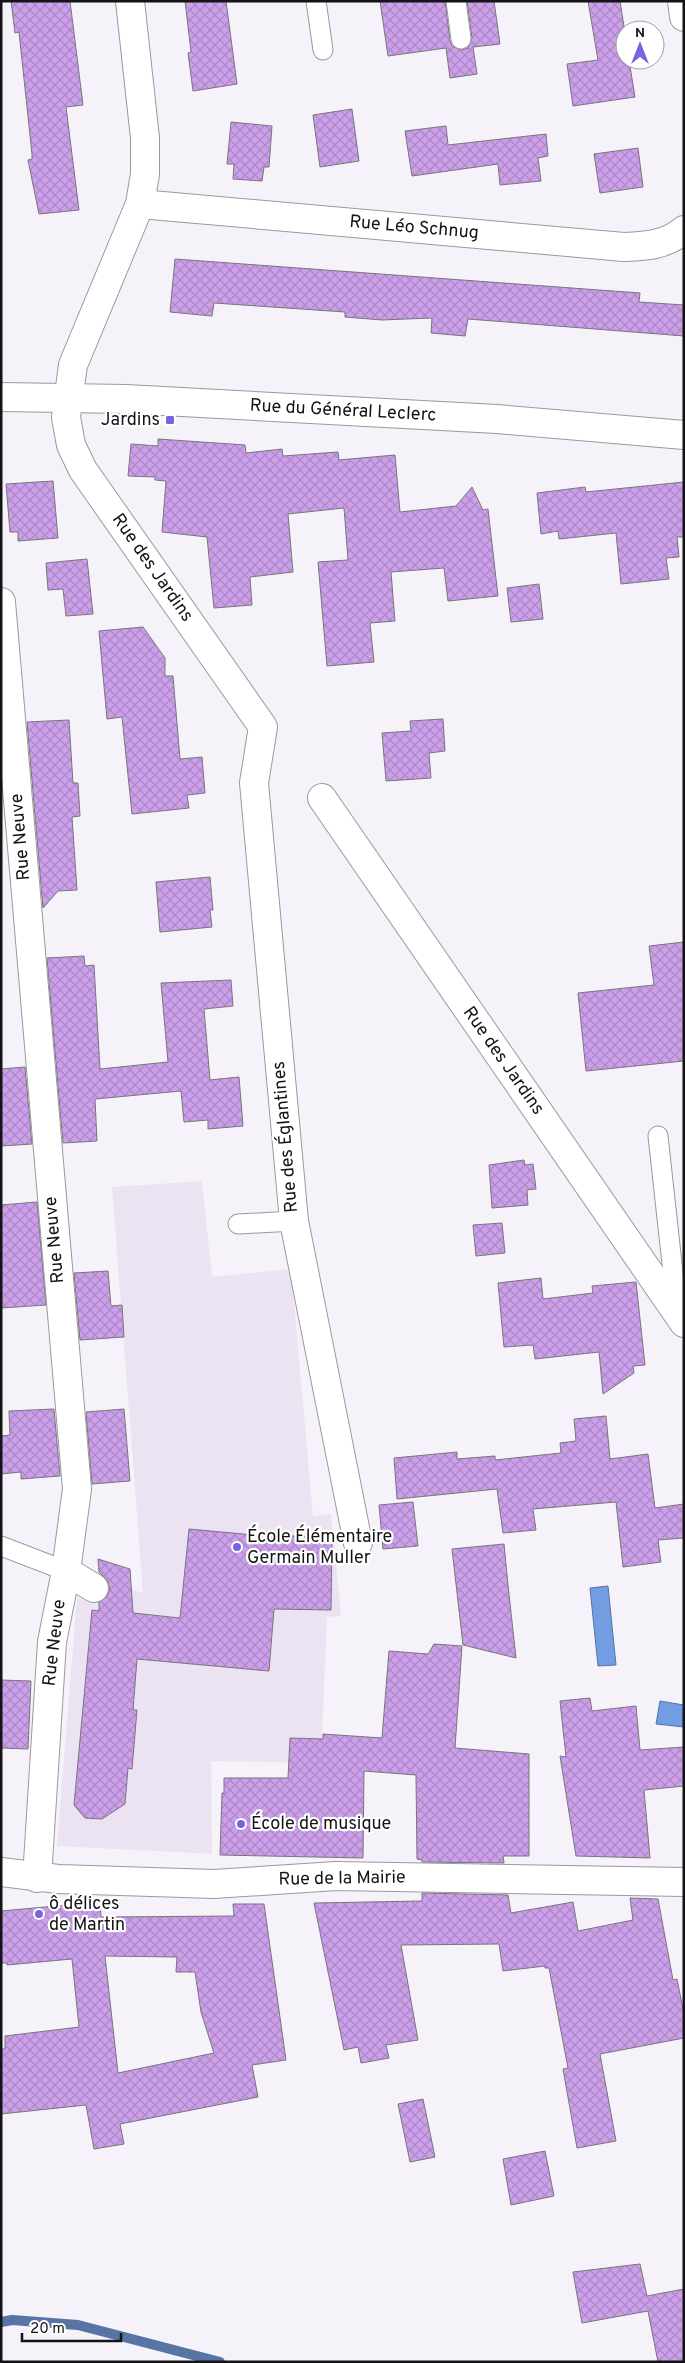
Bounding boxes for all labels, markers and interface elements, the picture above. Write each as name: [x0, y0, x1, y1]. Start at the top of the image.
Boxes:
north arrow: [615, 20, 665, 70]
text: N: [635, 25, 645, 42]
street label: Rue Léo Schnug: [348, 211, 480, 245]
street label: Rue du Général Leclerc: [249, 395, 437, 427]
place label: Jardins: [101, 409, 160, 432]
marker: Jardins: [164, 414, 176, 426]
street label: Rue des Jardins: [106, 509, 198, 627]
street label: Rue Neuve: [6, 793, 36, 881]
street label: Rue des Jardins: [457, 1002, 549, 1120]
street label: Rue des Églantines: [266, 1060, 304, 1214]
street label: Rue Neuve: [40, 1196, 70, 1284]
place label: École Élémentaire Germain Muller: [247, 1524, 392, 1570]
marker: École Élémentaire Germain Muller: [231, 1541, 243, 1553]
street label: Rue Neuve: [38, 1598, 72, 1688]
place label: École de musique: [251, 1811, 391, 1836]
marker: École de musique: [235, 1818, 247, 1830]
street label: Rue de la Mairie: [278, 1866, 406, 1892]
place label: ô délices de Martin: [49, 1893, 125, 1937]
marker: ô délices de Martin: [33, 1908, 45, 1920]
scale bar: [22, 2310, 121, 2342]
text: 20 m: [30, 2320, 65, 2339]

